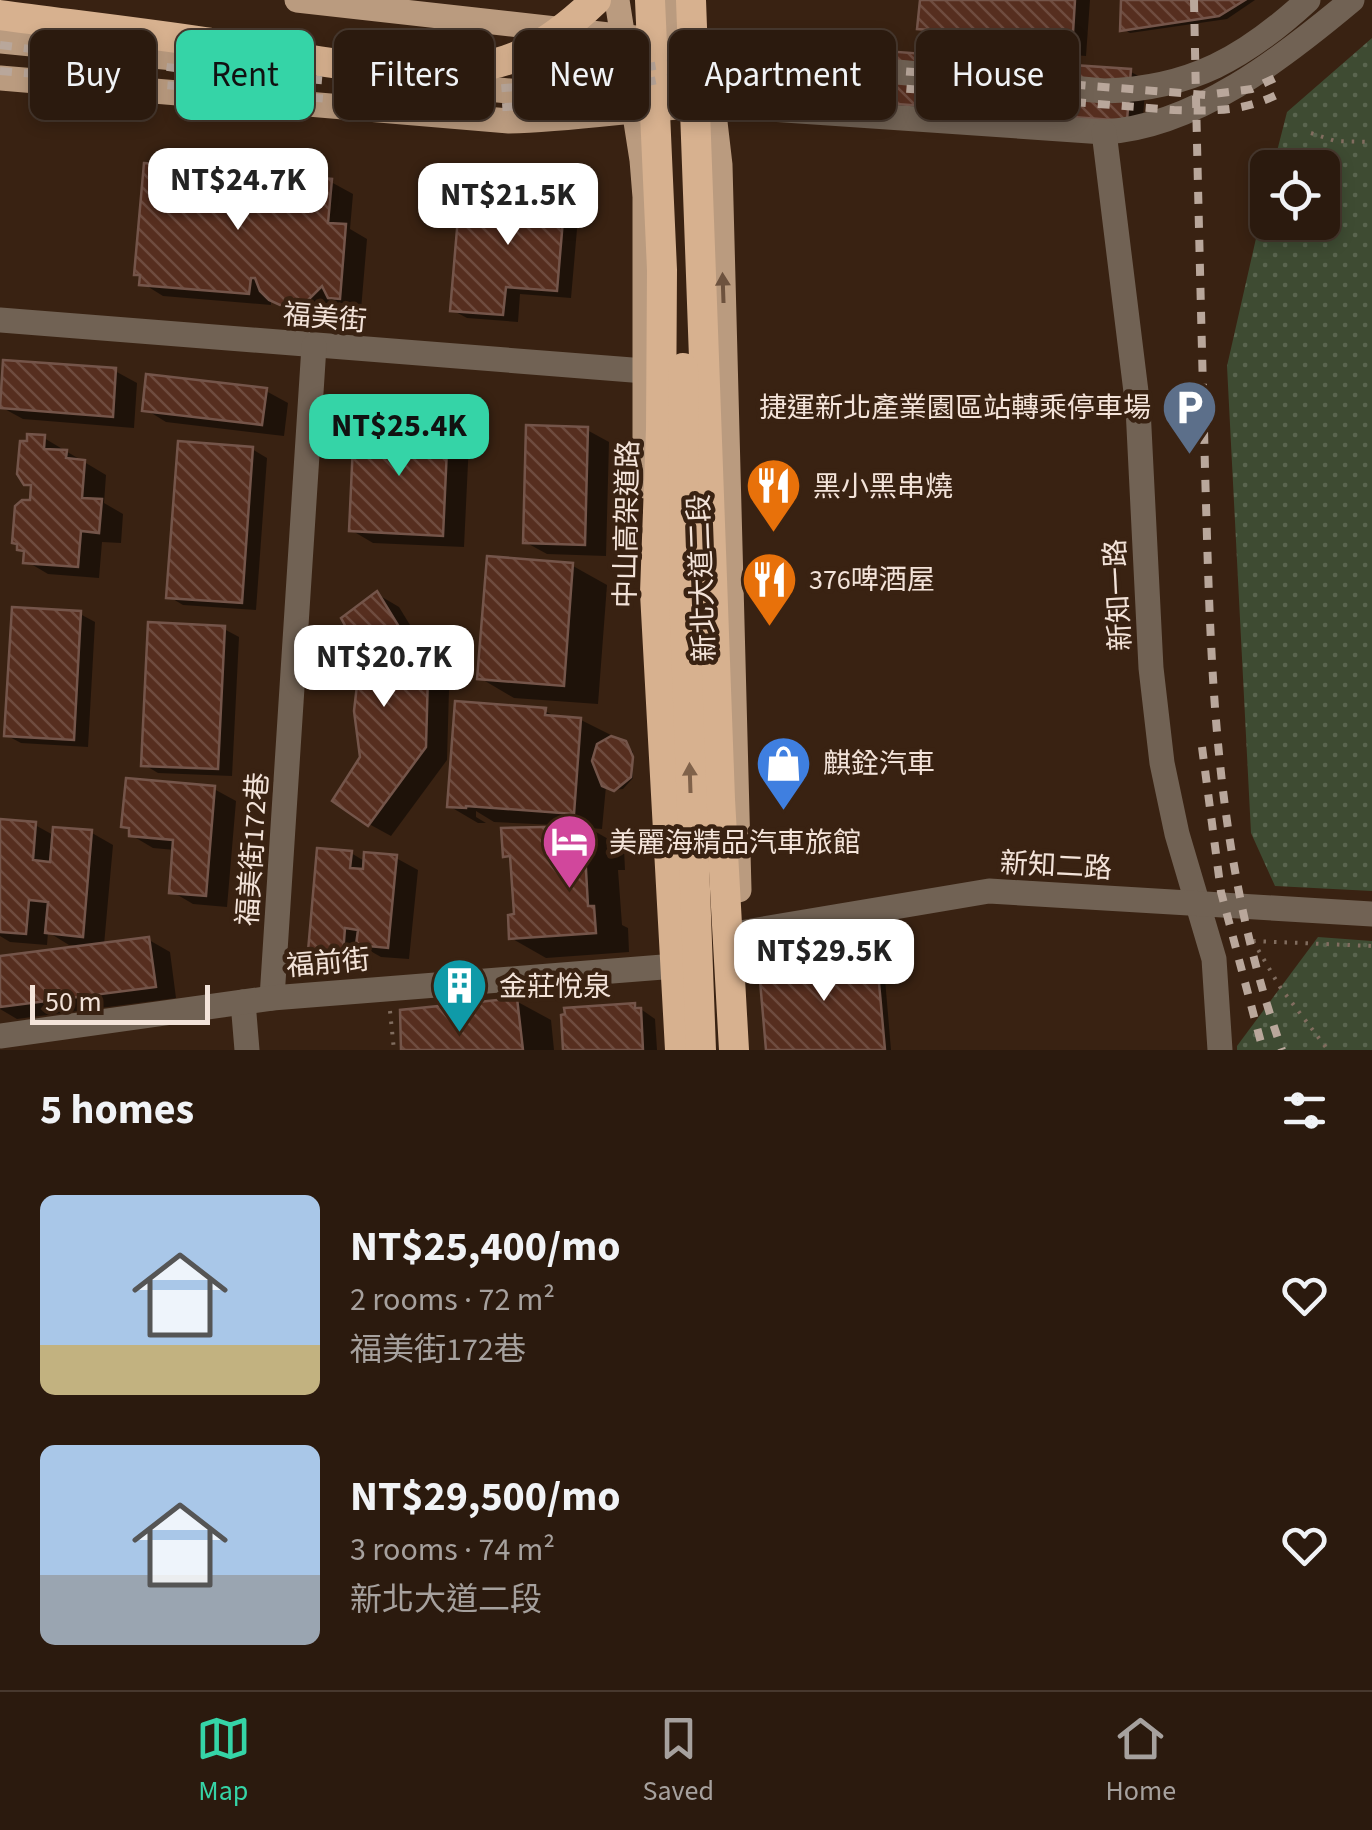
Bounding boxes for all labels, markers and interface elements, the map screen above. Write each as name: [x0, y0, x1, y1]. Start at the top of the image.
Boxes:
chip: Buy: [30, 30, 156, 120]
chip: Rent: [176, 30, 314, 120]
chip: Filters: [334, 30, 494, 120]
chip: New: [514, 30, 649, 120]
chip: Apartment: [669, 30, 896, 120]
chip: House: [916, 30, 1079, 120]
pin: NT$24.7K: [135, 148, 341, 233]
map controls: [1250, 150, 1340, 240]
button: locate: [1250, 150, 1340, 240]
text: NT$24.7K: [170, 157, 306, 203]
pin: NT$21.5K: [405, 163, 611, 248]
text: NT$21.5K: [440, 172, 576, 218]
one-way arrow: [715, 271, 731, 303]
street label: 福美街: [281, 294, 369, 342]
parking icon: 捷運新北產業園區站轉乘停車場: [1160, 377, 1220, 456]
place label: 捷運新北產業園區站轉乘停車場: [759, 388, 1151, 428]
pin: NT$25.4K: [296, 394, 502, 479]
text: NT$25.4K: [331, 403, 467, 449]
street label: 中山高架道路: [606, 440, 648, 608]
restaurant icon: 黑小黑串燒: [744, 456, 804, 535]
place label: 黑小黑串燒: [813, 467, 953, 507]
street label: 新北大道二段: [679, 493, 725, 663]
street label: 新知一路: [1095, 538, 1141, 652]
restaurant icon: 376啤酒屋: [740, 549, 800, 628]
place label: 376啤酒屋: [809, 560, 935, 600]
pin: NT$20.7K: [281, 625, 487, 710]
text: NT$20.7K: [316, 634, 452, 680]
shop icon: 麒銓汽車: [754, 733, 814, 812]
place label: 麒銓汽車: [823, 744, 935, 784]
one-way arrow: [681, 761, 697, 793]
street label: 福美街172巷: [228, 771, 278, 927]
hotel icon: 美麗海精品汽車旅館: [540, 812, 600, 891]
place label: 美麗海精品汽車旅館: [609, 823, 861, 863]
street label: 新知二路: [999, 843, 1113, 889]
pin: NT$29.5K: [721, 919, 927, 1004]
text: NT$29.5K: [756, 928, 892, 974]
street label: 福前街: [284, 939, 372, 987]
building icon: 金莊悅泉: [430, 956, 490, 1035]
place label: 金莊悅泉: [499, 967, 611, 1007]
scale bar: [30, 980, 210, 1024]
text: 50 m: [45, 982, 102, 1022]
text: 5 homes: [40, 1080, 194, 1140]
icon: filters: [1277, 1083, 1332, 1138]
text: NT$25,400/mo: [350, 1217, 620, 1277]
icon: home: [120, 1235, 240, 1355]
icon: heart: [1277, 1268, 1332, 1323]
text: 2 rooms · 72 m²: [350, 1277, 555, 1323]
text: 福美街172巷: [350, 1327, 526, 1373]
text: NT$29,500/mo: [350, 1467, 620, 1527]
icon: home: [120, 1485, 240, 1605]
icon: heart: [1277, 1518, 1332, 1573]
text: 3 rooms · 74 m²: [350, 1527, 555, 1573]
text: 新北大道二段: [350, 1577, 542, 1623]
tab: Map: [196, 1711, 251, 1811]
tab: Saved: [642, 1711, 714, 1811]
tab: Home: [1106, 1711, 1176, 1811]

